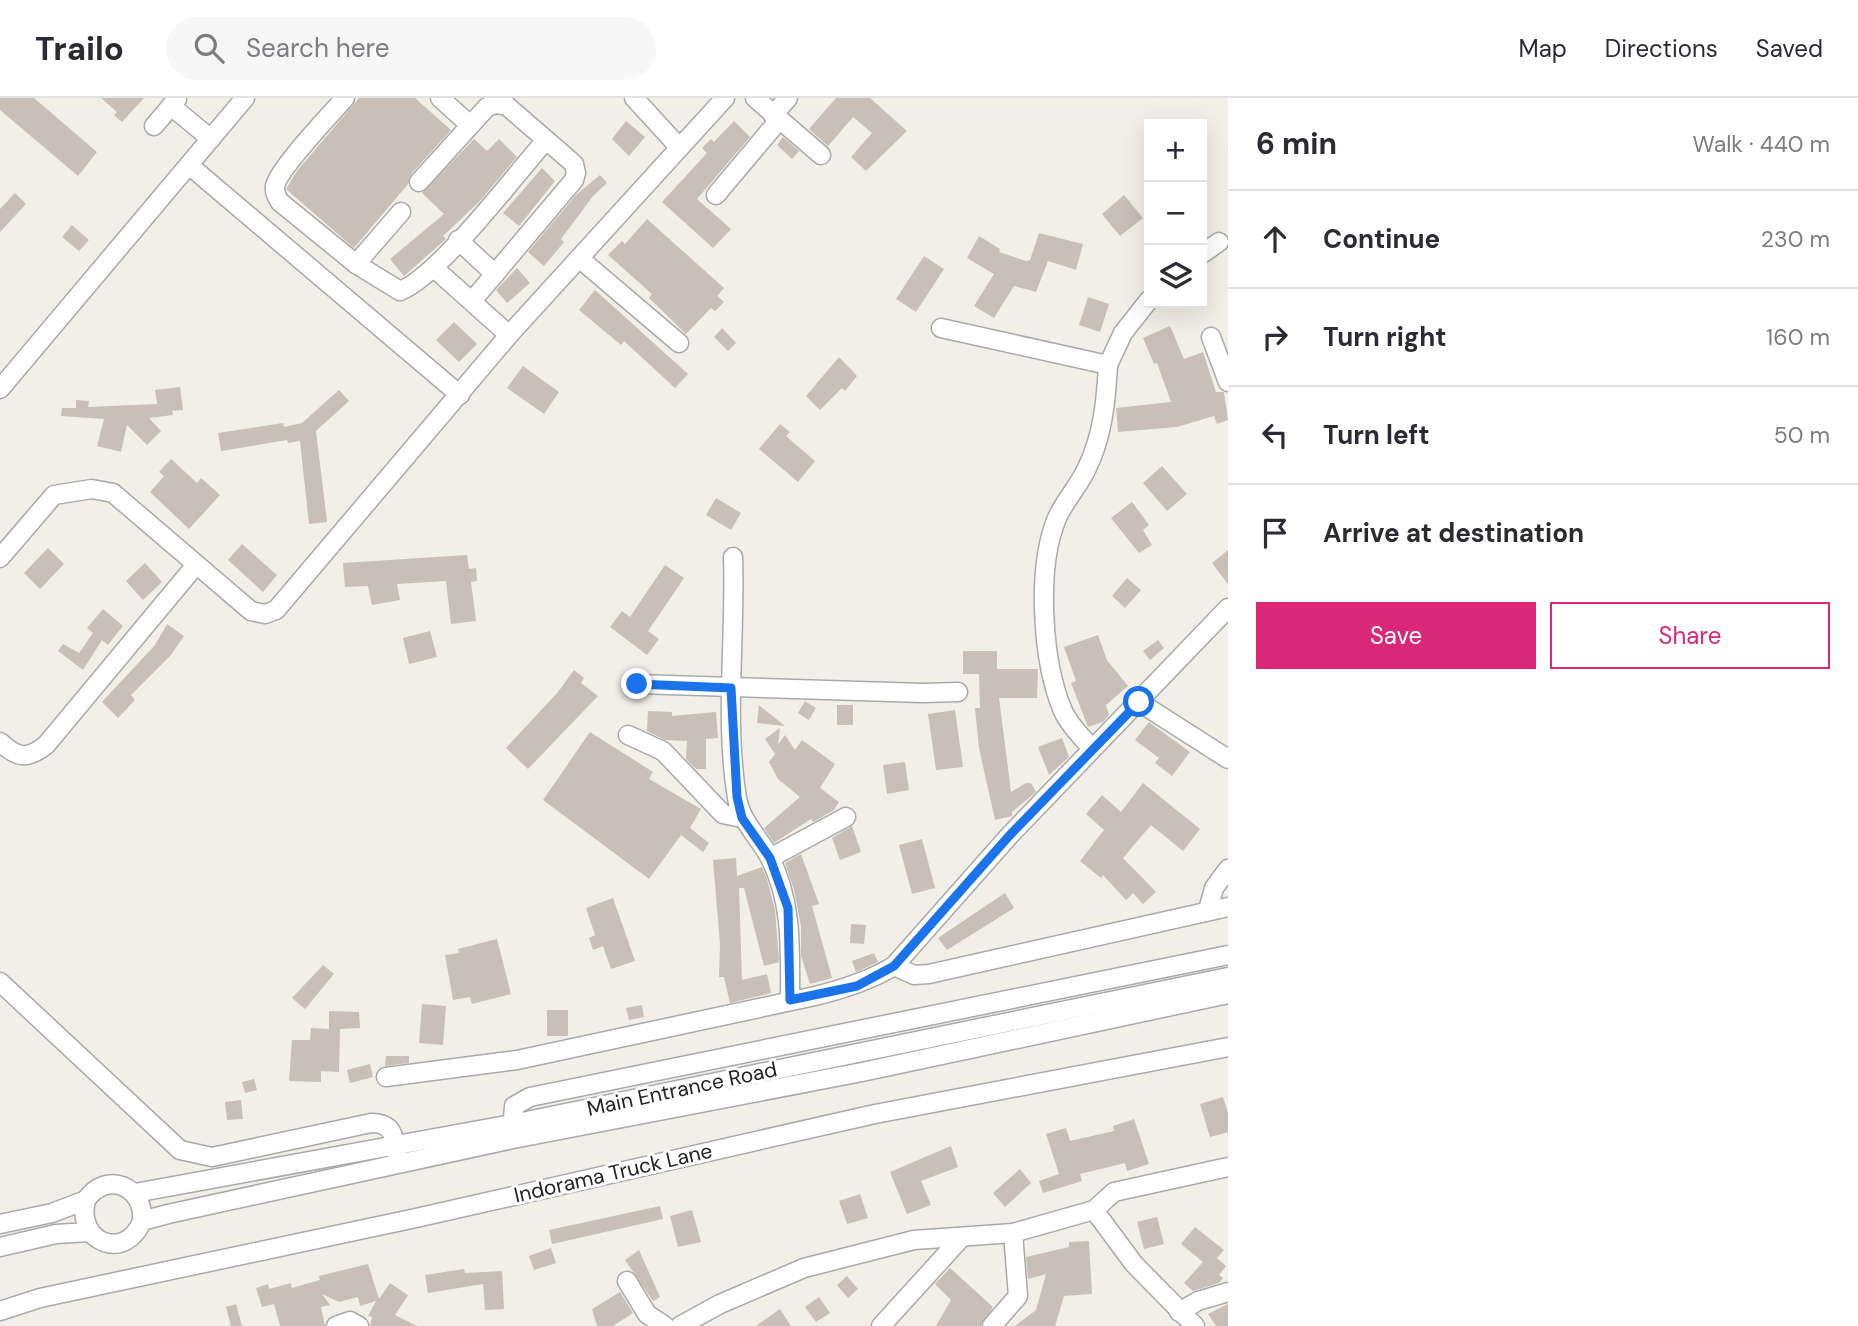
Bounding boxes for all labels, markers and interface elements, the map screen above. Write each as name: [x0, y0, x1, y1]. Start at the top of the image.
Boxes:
search box: [166, 17, 656, 80]
text: Trailo: [35, 27, 124, 70]
icon: search: [190, 29, 228, 67]
text: Search here: [246, 31, 389, 65]
text: Map: [1519, 33, 1567, 64]
text: Directions: [1605, 33, 1718, 64]
text: Saved: [1756, 33, 1823, 64]
map controls: [1144, 119, 1207, 308]
button: +: [1144, 119, 1207, 182]
text: 6 min: [1256, 124, 1337, 163]
text: Walk · 440 m: [1693, 129, 1830, 159]
button: −: [1144, 182, 1207, 245]
icon: ahead: [1256, 220, 1294, 258]
text: Continue: [1323, 222, 1440, 256]
text: 230 m: [1761, 224, 1830, 254]
button: layers: [1144, 245, 1207, 308]
icon: right: [1256, 318, 1294, 356]
text: Turn right: [1323, 320, 1447, 354]
text: 160 m: [1766, 322, 1830, 352]
icon: left: [1256, 416, 1294, 454]
text: Turn left: [1323, 418, 1430, 452]
text: 50 m: [1774, 420, 1830, 450]
icon: arrive: [1256, 514, 1294, 552]
text: Arrive at destination: [1323, 516, 1584, 550]
button: Save: [1256, 602, 1536, 669]
button: Share: [1550, 602, 1830, 669]
route end: [621, 668, 652, 699]
route start: [1123, 686, 1154, 717]
street label: Main Entrance Road: [584, 1055, 780, 1123]
street label: Indorama Truck Lane: [511, 1137, 715, 1209]

